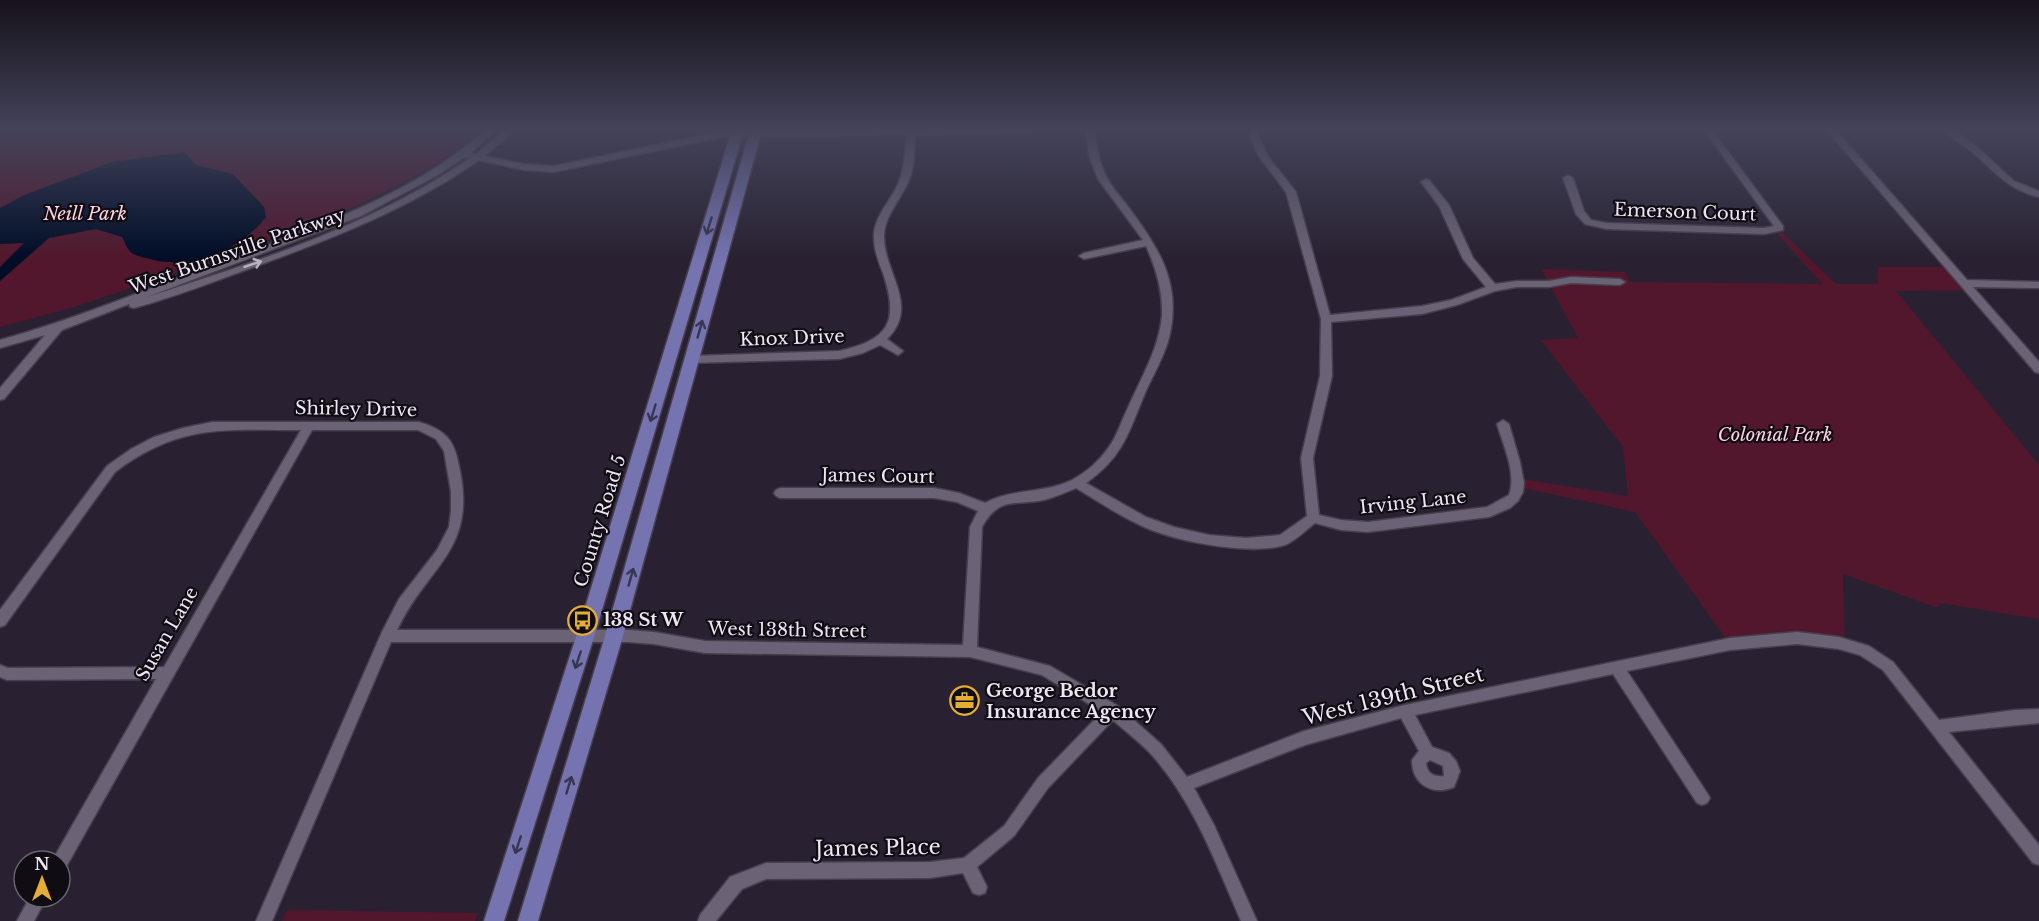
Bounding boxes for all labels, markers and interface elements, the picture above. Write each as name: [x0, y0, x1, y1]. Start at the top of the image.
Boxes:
street label: Emerson Court: [1613, 199, 1757, 225]
park label: Neill Park: [42, 203, 127, 225]
street label: West Burnsville Parkway: [125, 203, 349, 299]
one-way arrow: [703, 216, 714, 235]
one-way arrow: [243, 258, 262, 269]
one-way arrow: [695, 320, 707, 339]
street label: Knox Drive: [739, 325, 845, 351]
street label: Shirley Drive: [295, 397, 417, 421]
one-way arrow: [647, 403, 658, 422]
park label: Colonial Park: [1718, 424, 1832, 446]
street label: County Road 5: [569, 452, 631, 590]
street label: James Court: [819, 464, 935, 488]
street label: Irving Lane: [1359, 485, 1467, 519]
one-way arrow: [625, 568, 637, 587]
street label: Susan Lane: [131, 583, 203, 685]
bus stop icon: 138 St W: [566, 604, 598, 636]
place label: 138 St W: [603, 609, 684, 631]
street label: West 138th Street: [706, 618, 867, 642]
one-way arrow: [572, 650, 583, 669]
street label: West 139th Street: [1299, 661, 1486, 731]
place label: George Bedor Insurance Agency: [986, 680, 1156, 723]
office icon: George Bedor Insurance Agency: [949, 685, 981, 717]
one-way arrow: [564, 776, 575, 795]
street label: James Place: [812, 834, 941, 862]
one-way arrow: [512, 835, 523, 854]
north arrow: [12, 849, 72, 909]
text: N: [34, 854, 50, 874]

